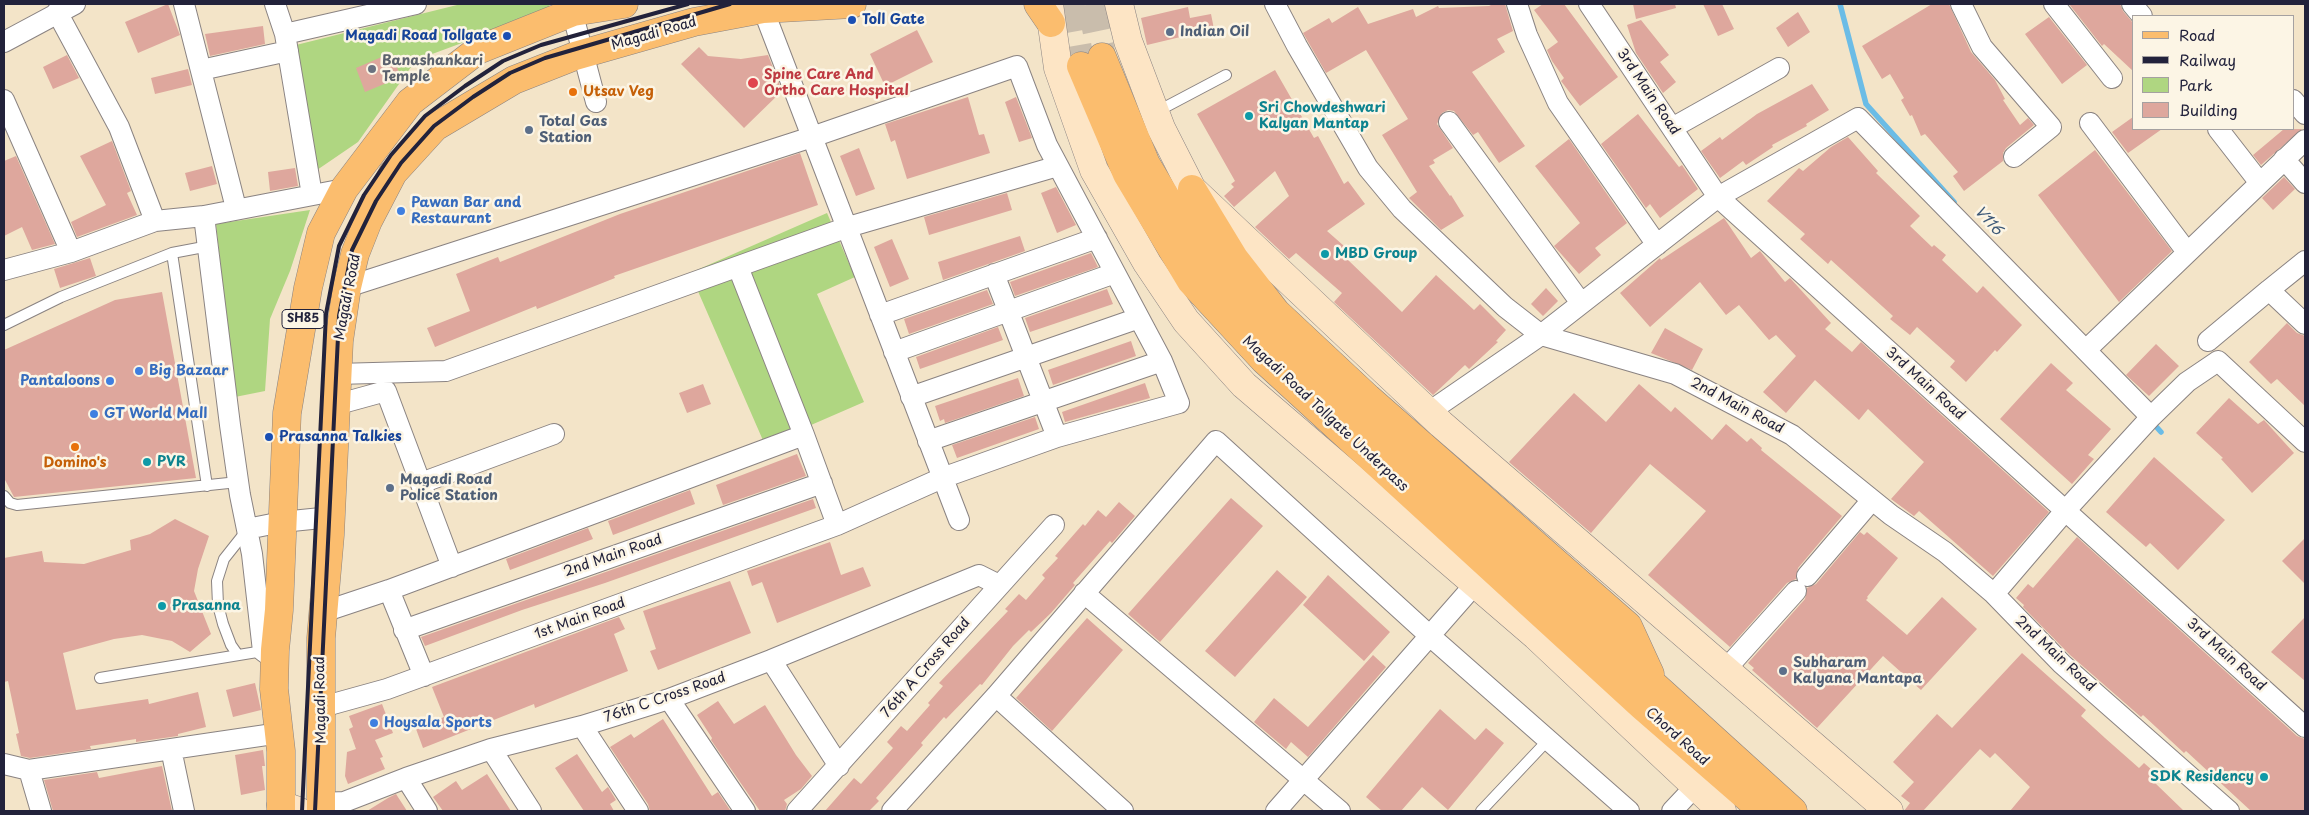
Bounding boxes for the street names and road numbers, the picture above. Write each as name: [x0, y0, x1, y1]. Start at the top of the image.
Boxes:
street label: Magadi Road: [609, 14, 699, 54]
street label: 3rd Main Road: [1613, 46, 1683, 138]
street label: Magadi Road: [331, 252, 365, 342]
road number: SH85: [282, 310, 324, 328]
street label: Magadi Road Tollgate Underpass: [1239, 333, 1411, 495]
street label: 3rd Main Road: [1882, 344, 1968, 424]
street label: 2nd Main Road: [1687, 374, 1787, 438]
street label: 2nd Main Road: [561, 531, 665, 581]
street label: 1st Main Road: [532, 595, 628, 643]
street label: 2nd Main Road: [2011, 613, 2099, 695]
street label: 76th A Cross Road: [878, 614, 974, 722]
street label: 3rd Main Road: [2183, 615, 2269, 695]
street label: Magadi Road: [312, 656, 330, 744]
street label: 76th C Cross Road: [602, 669, 728, 727]
street label: Chord Road: [1642, 704, 1712, 770]

